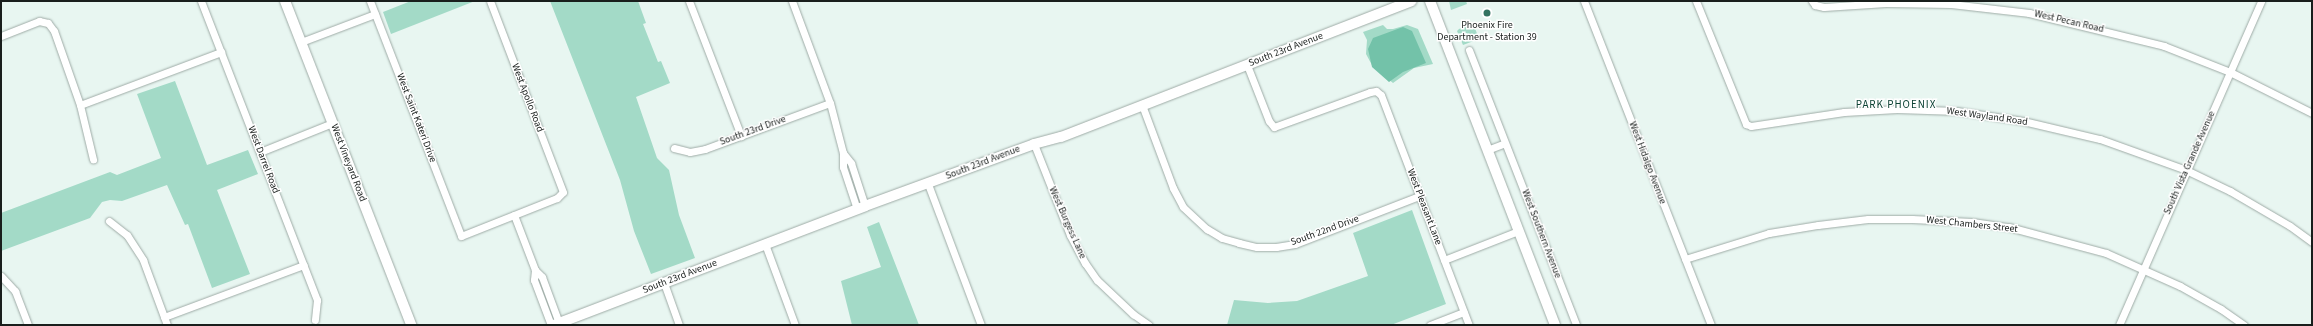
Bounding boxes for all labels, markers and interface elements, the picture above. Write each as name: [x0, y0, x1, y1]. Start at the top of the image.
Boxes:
marker: Phoenix Fire Department - Station 39: [1482, 8, 1492, 18]
street label: West Pecan Road: [2033, 8, 2105, 36]
place label: Phoenix Fire Department - Station 39: [1437, 19, 1537, 42]
street label: South 23rd Avenue: [1247, 30, 1325, 70]
street label: West Apollo Road: [508, 62, 546, 134]
street label: West Saint Kateri Drive: [393, 72, 439, 164]
district label: PARK PHOENIX: [1856, 98, 1936, 112]
street label: West Wayland Road: [1946, 105, 2028, 129]
street label: South Vista Grande Avenue: [2162, 109, 2218, 217]
street label: South 23rd Drive: [718, 113, 788, 149]
street label: West Hidalgo Avenue: [1626, 120, 1668, 206]
street label: West Vineyard Road: [328, 122, 368, 204]
street label: West Darrel Road: [245, 125, 281, 195]
street label: South 23rd Avenue: [944, 143, 1022, 183]
street label: West Pleasant Lane: [1404, 167, 1444, 247]
street label: West Burgess Lane: [1046, 185, 1088, 261]
street label: West Southern Avenue: [1519, 188, 1563, 280]
street label: South 22nd Drive: [1289, 213, 1361, 249]
street label: West Chambers Street: [1926, 214, 2018, 236]
street label: South 23rd Avenue: [641, 257, 719, 297]

